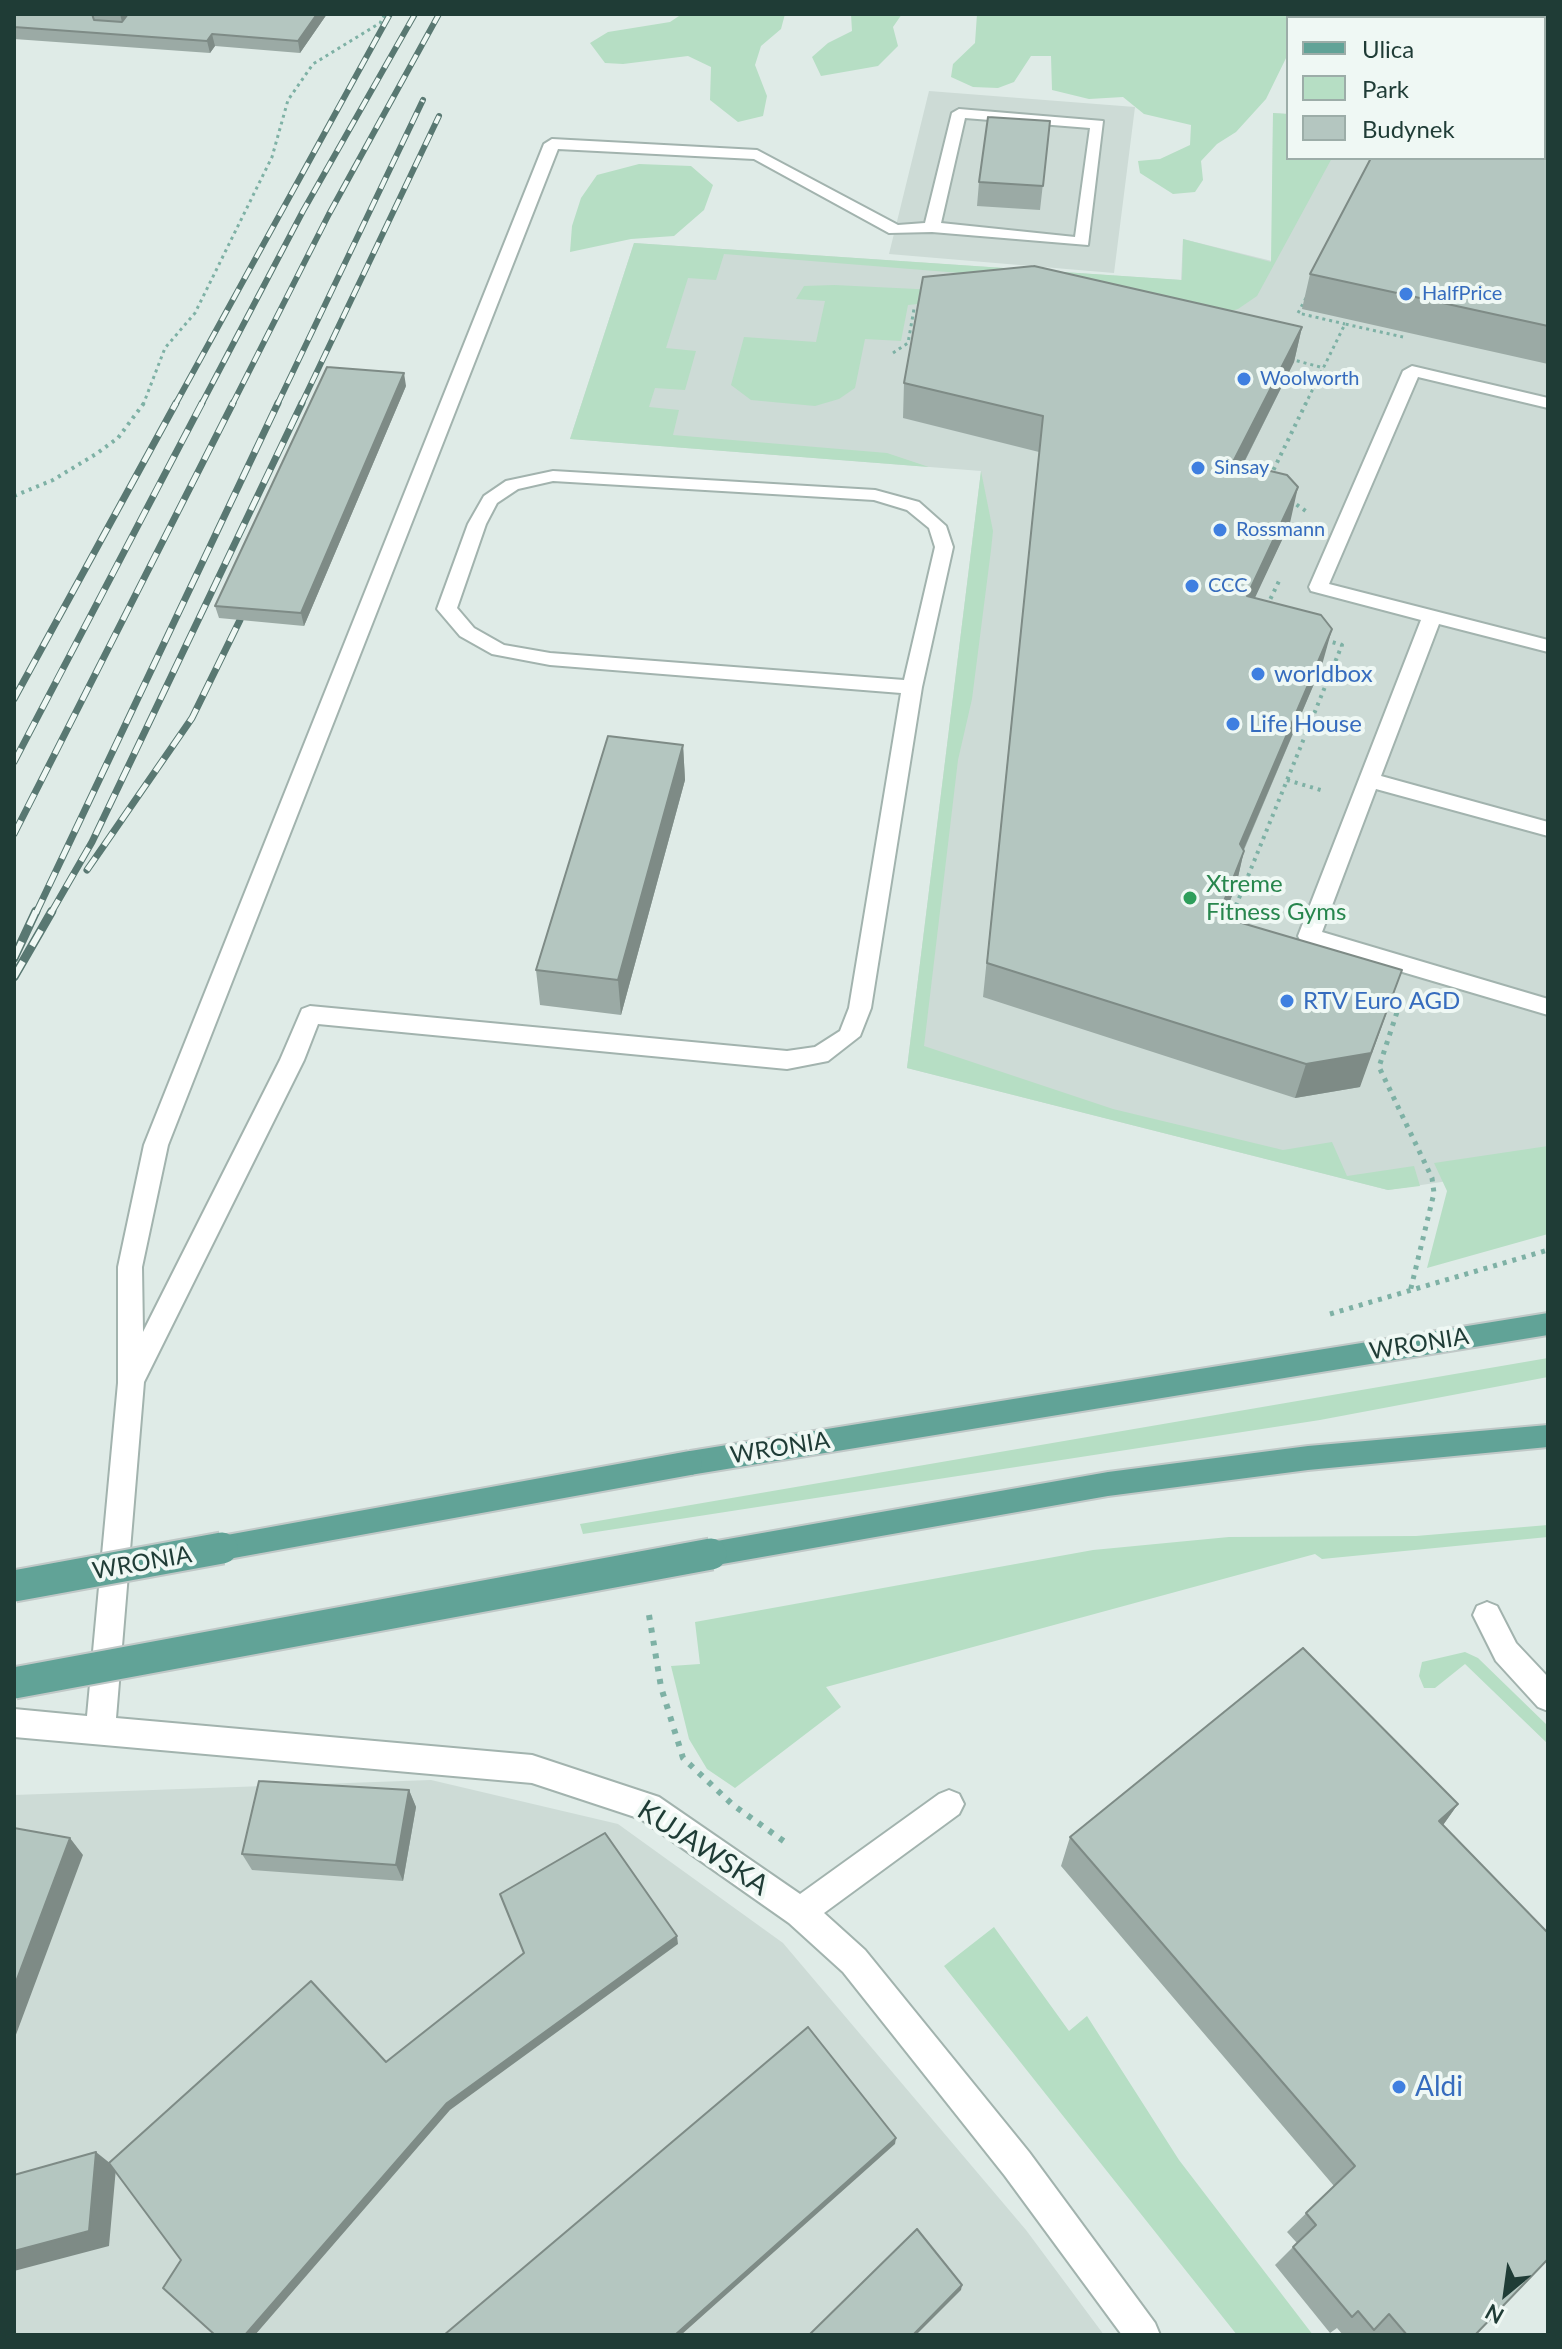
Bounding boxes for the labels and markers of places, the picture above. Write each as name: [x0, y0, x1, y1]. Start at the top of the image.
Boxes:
place label: HalfPrice: [1422, 282, 1502, 306]
marker: HalfPrice: [1397, 285, 1415, 303]
place label: Woolworth: [1260, 367, 1359, 391]
marker: Woolworth: [1235, 370, 1253, 388]
place label: Sinsay: [1214, 456, 1269, 480]
marker: Sinsay: [1189, 459, 1207, 477]
place label: Rossmann: [1236, 518, 1325, 542]
marker: Rossmann: [1211, 521, 1229, 539]
place label: CCC: [1208, 574, 1248, 598]
marker: CCC: [1183, 577, 1201, 595]
place label: worldbox: [1274, 660, 1373, 688]
marker: worldbox: [1249, 665, 1267, 683]
place label: Life House: [1249, 710, 1362, 738]
marker: Life House: [1224, 715, 1242, 733]
place label: Xtreme Fitness Gyms: [1206, 870, 1346, 926]
marker: Xtreme Fitness Gyms: [1181, 889, 1199, 907]
place label: RTV Euro AGD: [1303, 987, 1460, 1015]
marker: RTV Euro AGD: [1278, 992, 1296, 1010]
place label: Aldi: [1415, 2070, 1463, 2104]
marker: Aldi: [1390, 2078, 1408, 2096]

